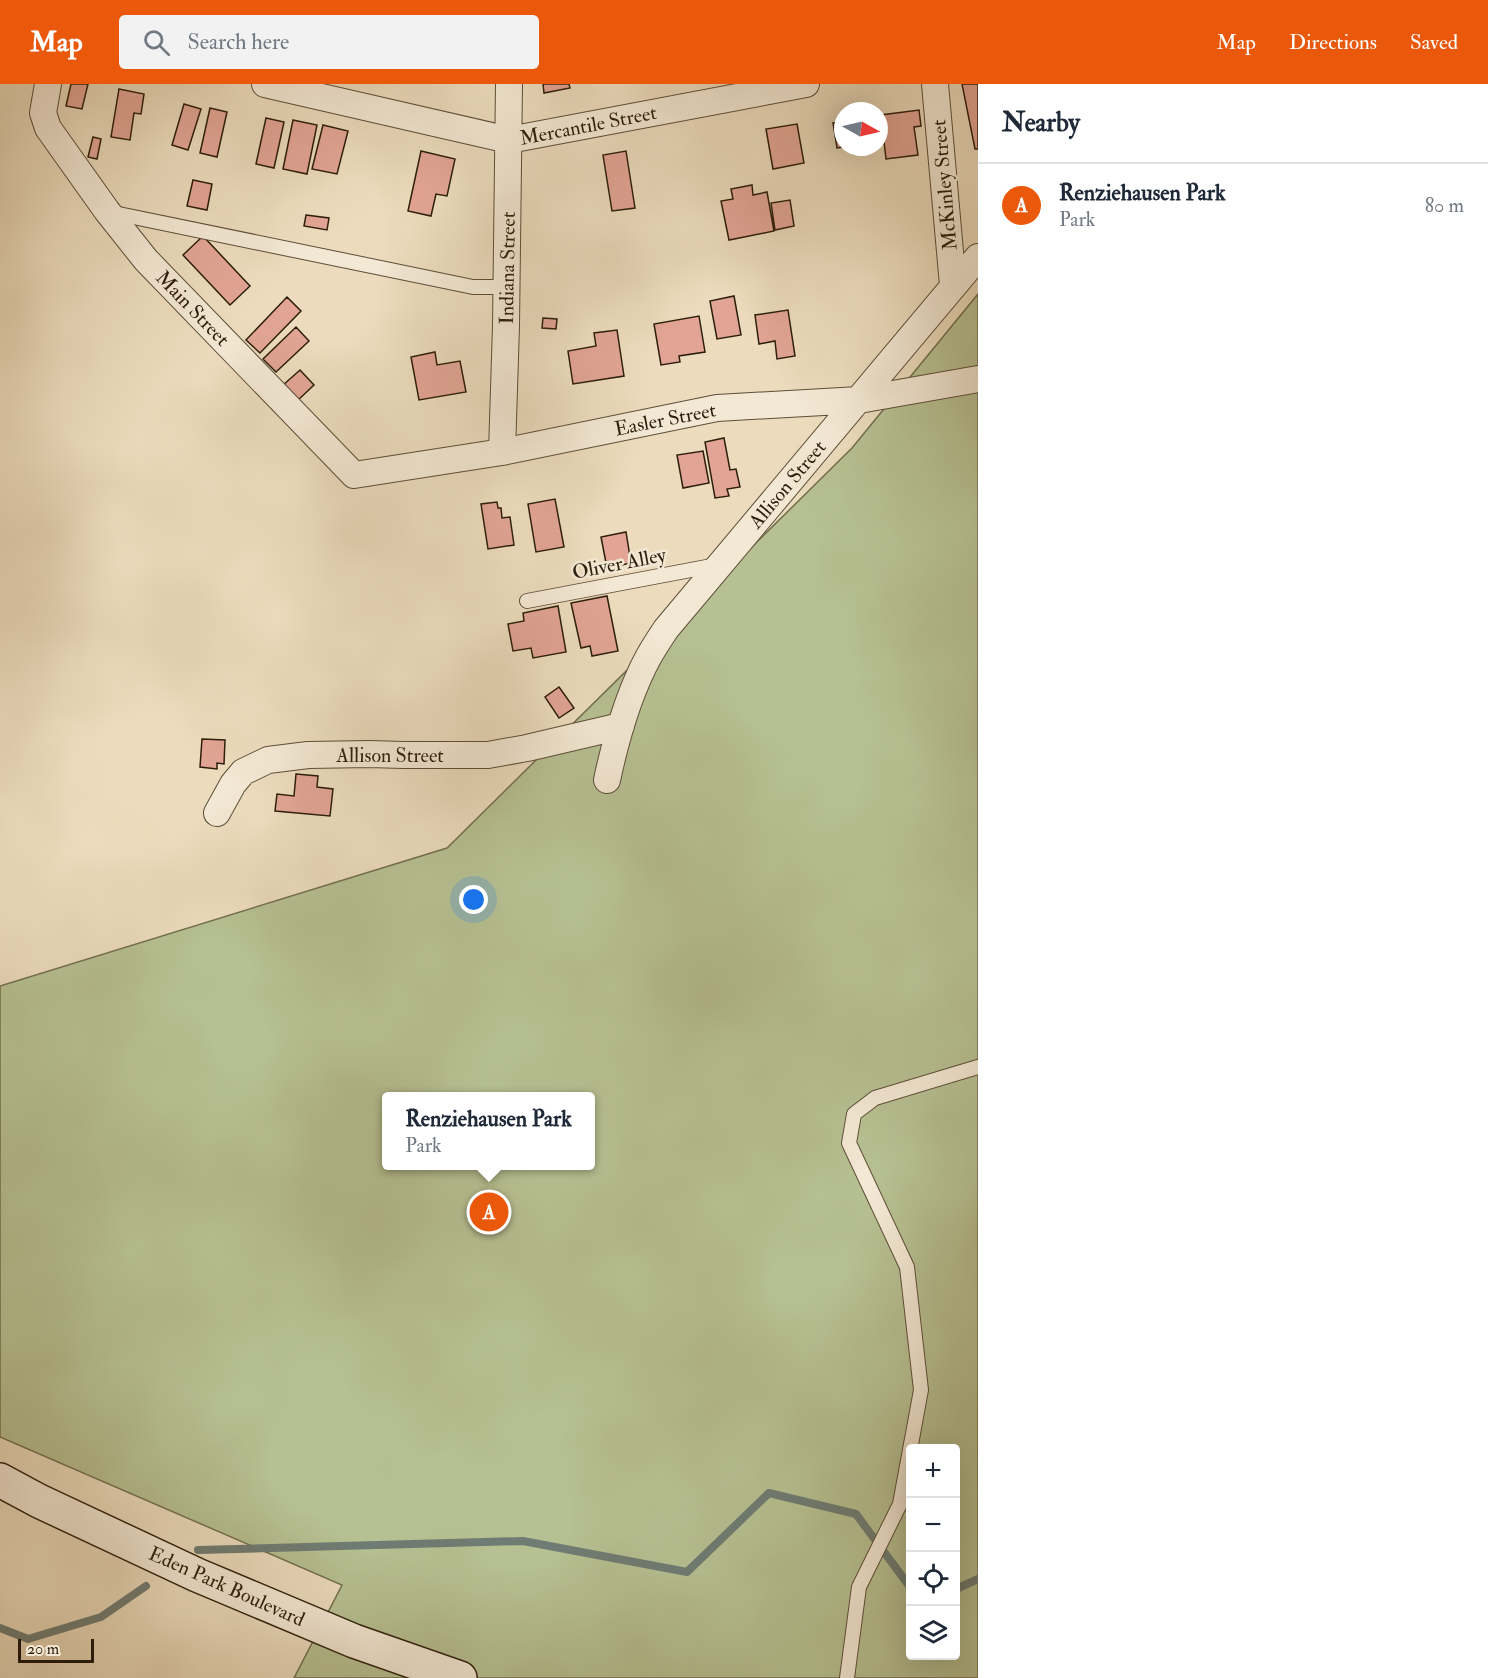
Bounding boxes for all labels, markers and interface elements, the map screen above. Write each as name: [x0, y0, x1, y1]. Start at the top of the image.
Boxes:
search box: [119, 15, 539, 69]
text: Map: [30, 25, 83, 60]
icon: search: [140, 26, 173, 59]
text: Search here: [188, 28, 289, 56]
text: Map: [1216, 29, 1256, 56]
text: Directions: [1289, 29, 1377, 56]
text: Saved: [1410, 29, 1458, 56]
street label: Mercantile Street: [518, 100, 659, 151]
north arrow: [834, 102, 888, 156]
text: Nearby: [1002, 107, 1080, 139]
street label: McKinley Street: [926, 118, 963, 251]
text: Renziehausen Park: [1059, 179, 1225, 207]
text: A: [1015, 193, 1028, 218]
text: 80 m: [1425, 193, 1464, 218]
text: Park: [1059, 207, 1095, 232]
street label: Indiana Street: [494, 211, 521, 325]
street label: Main Street: [150, 265, 235, 352]
street label: Easler Street: [612, 397, 718, 442]
street label: Allison Street: [743, 435, 832, 534]
street label: Oliver Alley: [570, 542, 669, 585]
street label: Allison Street: [335, 743, 444, 768]
your location: [459, 885, 488, 914]
popup: [382, 1092, 595, 1170]
text: Renziehausen Park: [405, 1105, 572, 1133]
text: Park: [405, 1133, 442, 1158]
pin: A: [470, 1190, 508, 1234]
map controls: [906, 1444, 960, 1660]
button: +: [906, 1444, 960, 1498]
button: −: [906, 1498, 960, 1552]
street label: Eden Park Boulevard: [145, 1541, 309, 1632]
button: locate: [906, 1552, 960, 1606]
button: layers: [906, 1606, 960, 1660]
scale bar: [18, 1636, 94, 1664]
text: 20 m: [27, 1639, 59, 1659]

